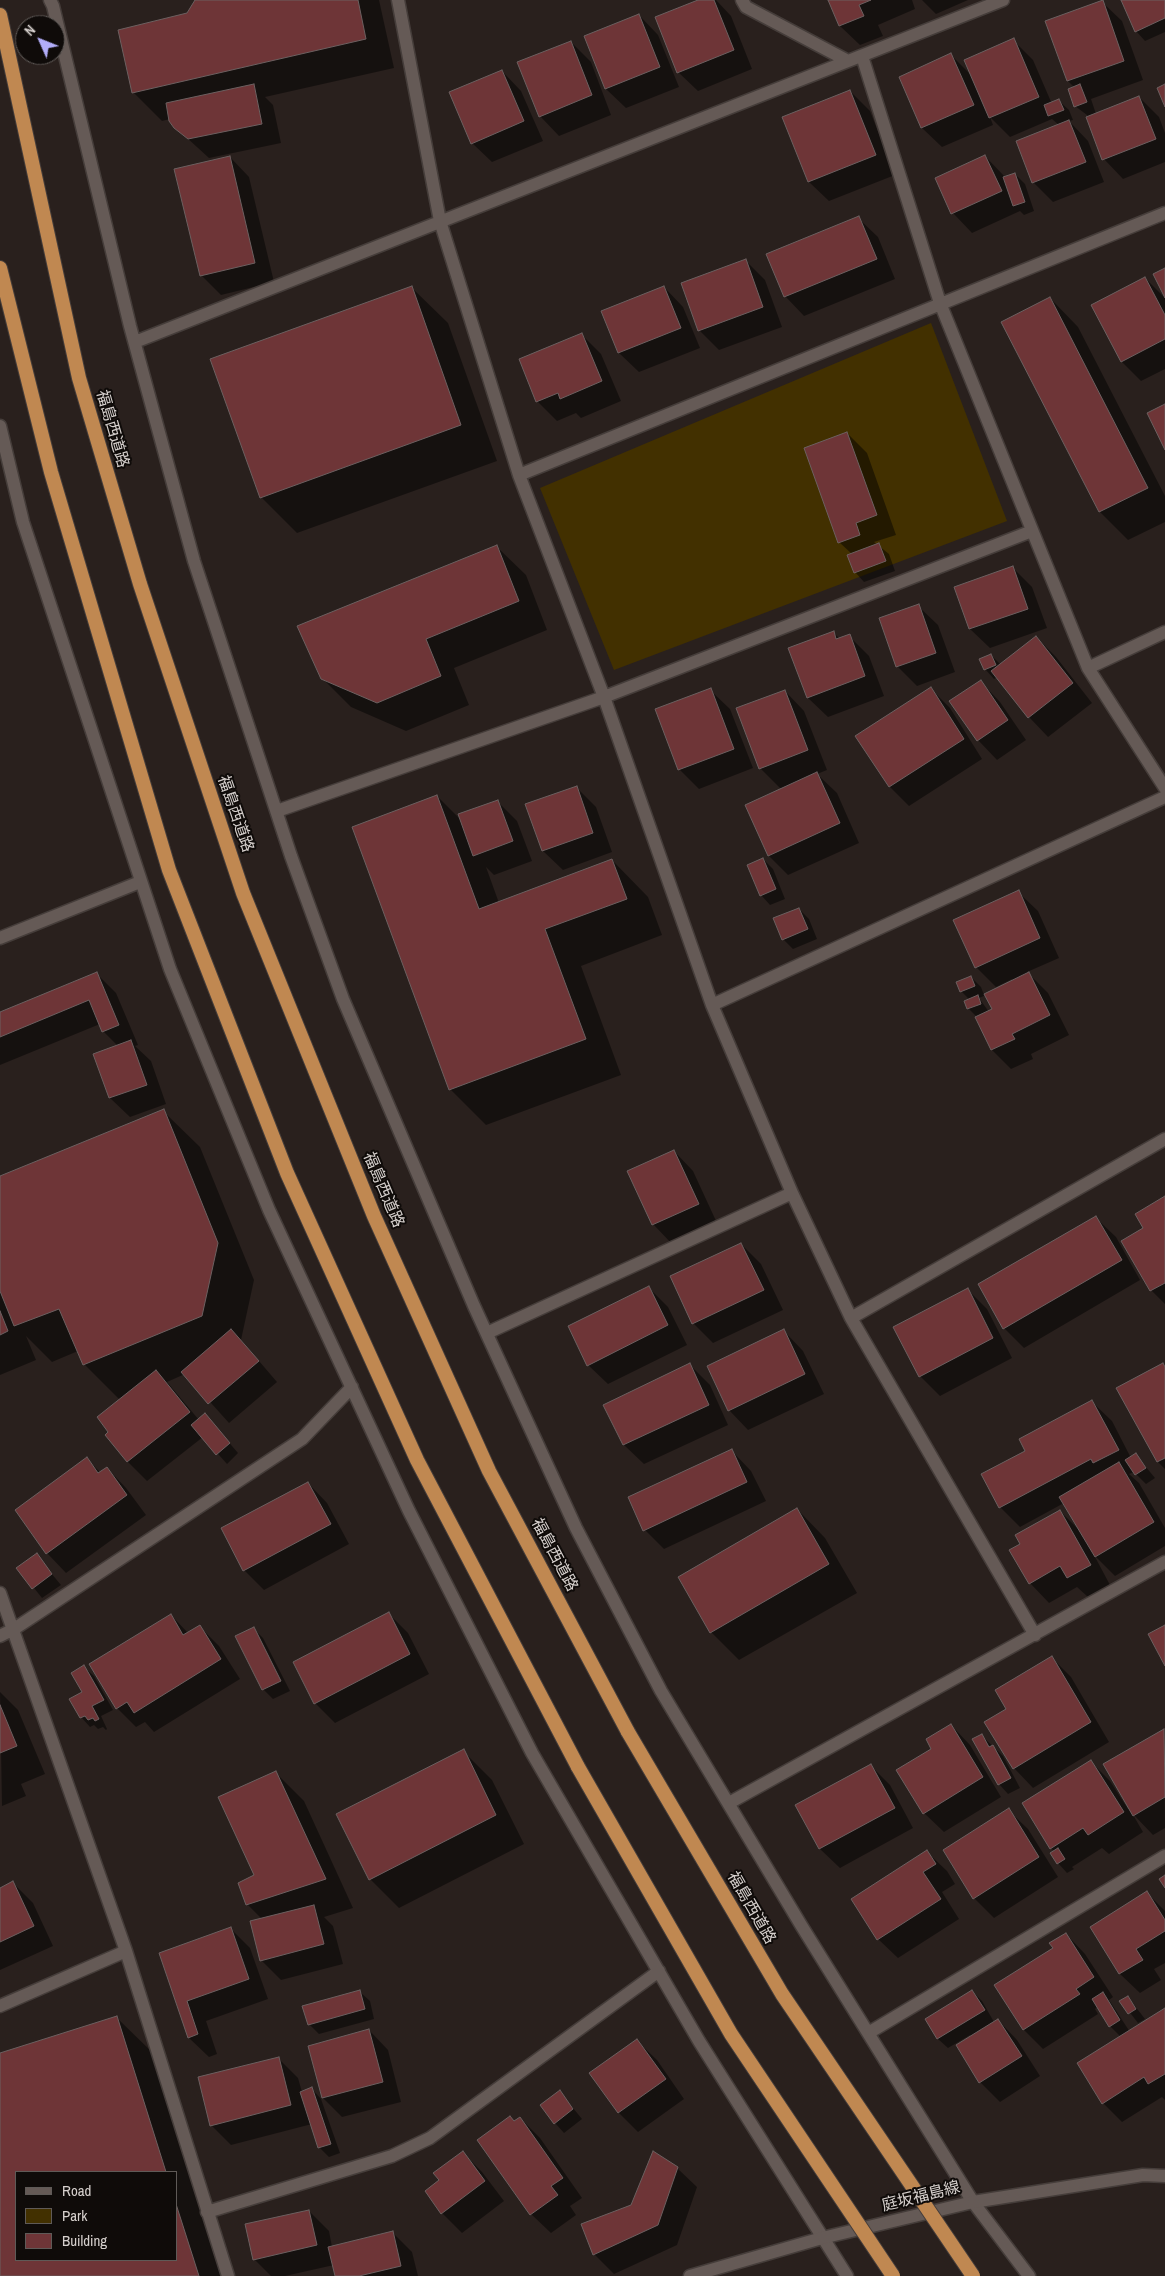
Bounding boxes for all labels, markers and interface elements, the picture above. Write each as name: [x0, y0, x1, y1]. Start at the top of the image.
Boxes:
north arrow: [15, 15, 65, 65]
text: N: [21, 21, 39, 40]
street label: 福島西道路: [92, 388, 132, 470]
street label: 福島西道路: [213, 773, 257, 855]
street label: 福島西道路: [359, 1149, 407, 1231]
street label: 福島西道路: [527, 1515, 581, 1595]
street label: 福島西道路: [723, 1869, 779, 1947]
legend: [15, 2171, 178, 2261]
street label: 庭坂福島線: [880, 2178, 962, 2216]
text: Road: [62, 2180, 91, 2201]
text: Park: [62, 2205, 87, 2226]
text: Building: [62, 2230, 107, 2251]

